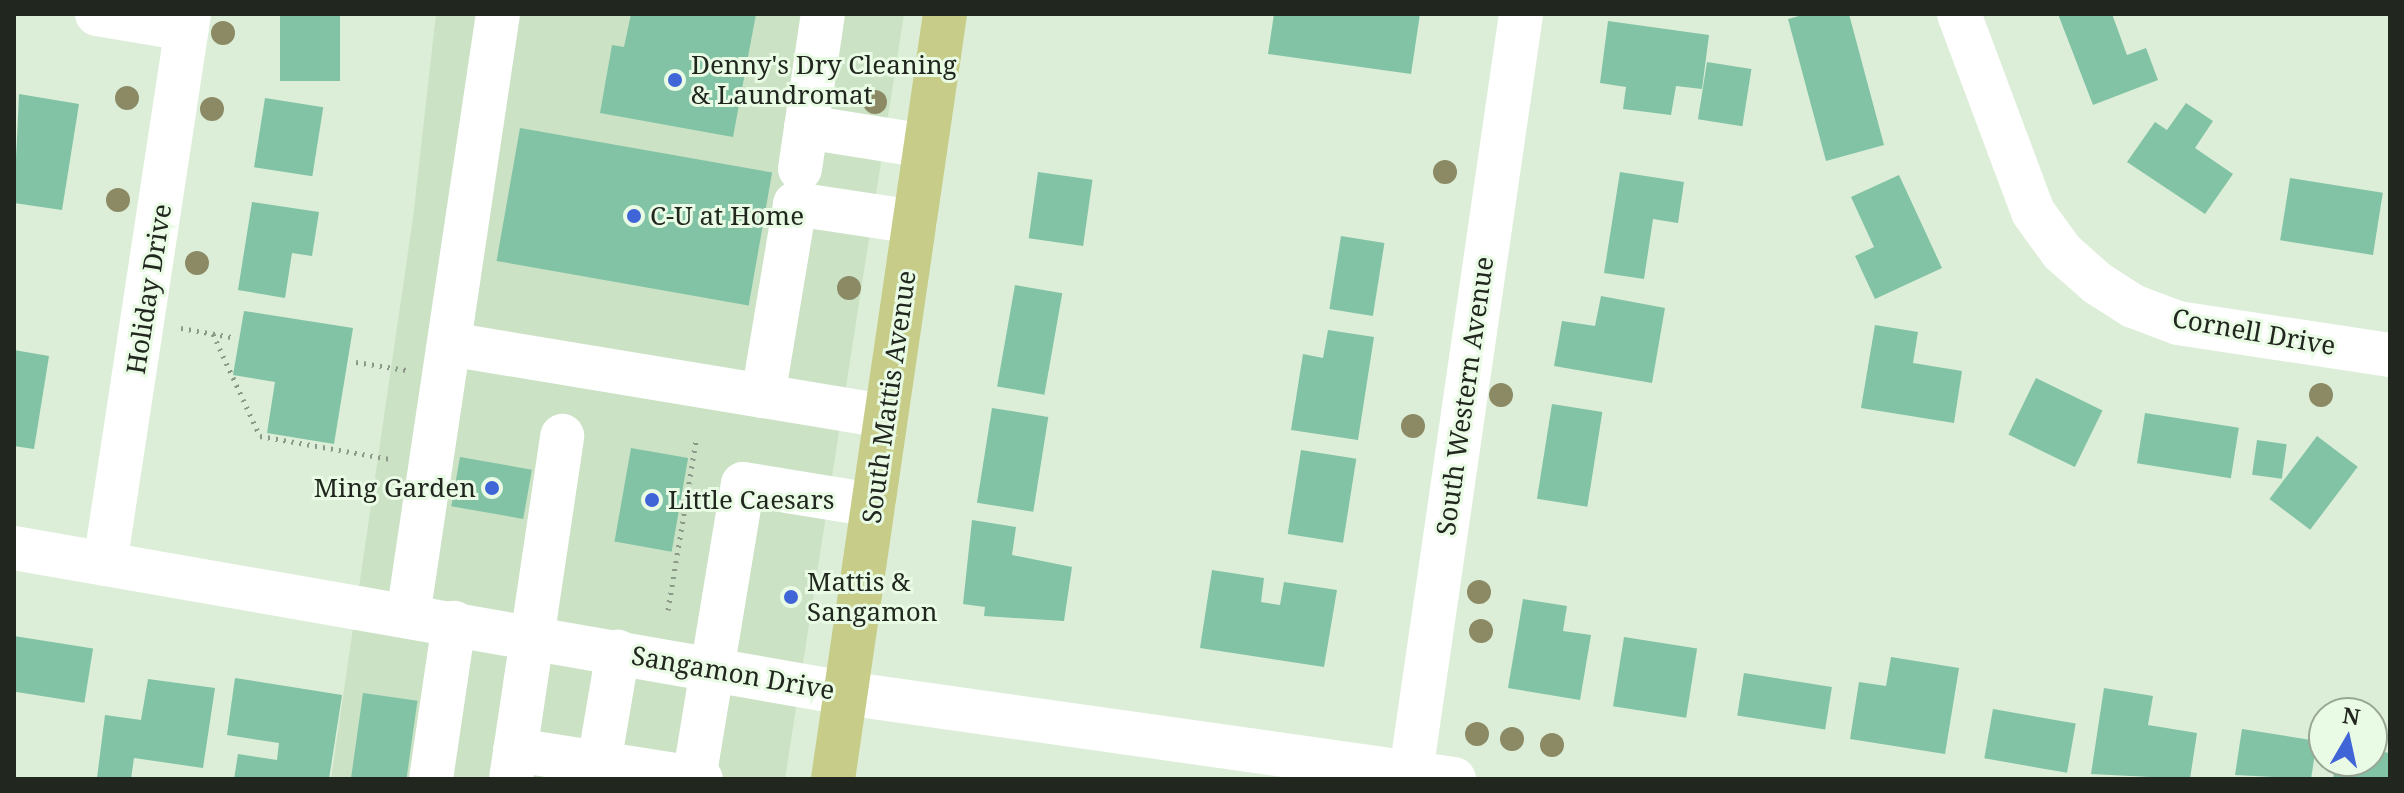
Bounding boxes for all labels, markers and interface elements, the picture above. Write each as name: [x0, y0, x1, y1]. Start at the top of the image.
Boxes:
place label: Denny's Dry Cleaning & Laundromat: [691, 49, 957, 110]
marker: Denny's Dry Cleaning & Laundromat: [666, 71, 684, 89]
place label: C-U at Home: [650, 200, 804, 232]
street label: Holiday Drive: [120, 202, 178, 376]
marker: C-U at Home: [625, 207, 643, 225]
street label: South Western Avenue: [1430, 255, 1500, 537]
street label: South Mattis Avenue: [856, 269, 922, 525]
street label: Cornell Drive: [2170, 302, 2338, 362]
place label: Ming Garden: [314, 472, 476, 504]
marker: Ming Garden: [483, 479, 501, 497]
place label: Little Caesars: [668, 484, 834, 516]
marker: Little Caesars: [643, 491, 661, 509]
place label: Mattis & Sangamon: [807, 566, 938, 628]
marker: Mattis & Sangamon: [782, 588, 800, 606]
street label: Sangamon Drive: [629, 640, 837, 706]
north arrow: [2308, 697, 2388, 777]
text: N: [2341, 699, 2362, 731]

